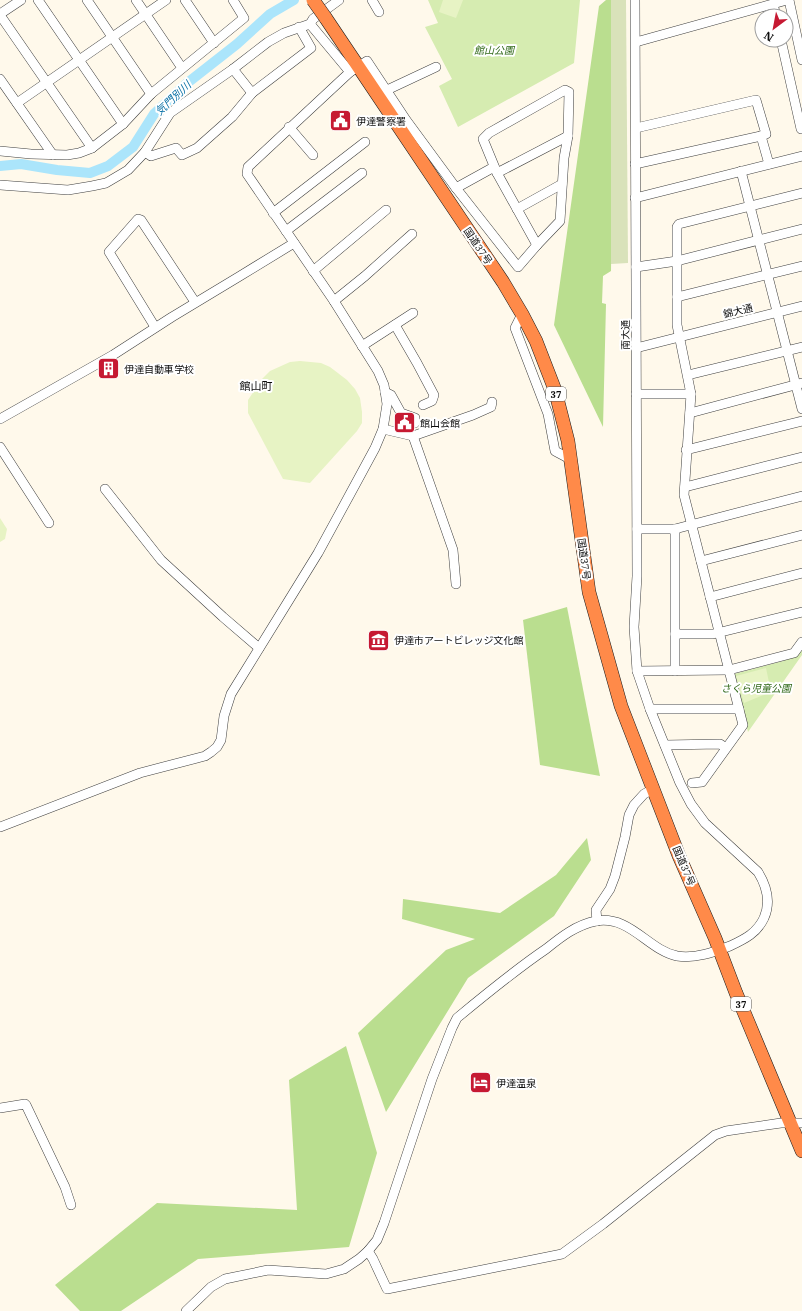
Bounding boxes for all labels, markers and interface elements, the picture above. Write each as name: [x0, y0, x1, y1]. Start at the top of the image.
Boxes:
north arrow: [754, 8, 794, 48]
text: N: [761, 28, 776, 45]
park label: 館山公園: [474, 44, 516, 57]
water label: 気門別川: [152, 77, 195, 118]
public building icon: 伊達警察署: [327, 108, 353, 134]
place label: 伊達警察署: [356, 115, 406, 128]
street label: 国道37号: [461, 225, 495, 267]
street label: 錦大通: [722, 301, 754, 321]
street label: 南大通: [619, 320, 632, 350]
building icon: 伊達自動車学校: [95, 356, 121, 382]
place label: 伊達自動車学校: [124, 363, 194, 376]
district label: 館山町: [240, 379, 273, 393]
road number: 37: [546, 387, 566, 401]
public building icon: 館山会館: [391, 410, 417, 436]
place label: 館山会館: [420, 417, 460, 430]
street label: 国道37号: [575, 537, 593, 581]
museum icon: 伊達市アートビレッジ文化館: [365, 627, 391, 653]
place label: 伊達市アートビレッジ文化館: [394, 634, 523, 647]
park label: さくら児童公園: [721, 682, 793, 695]
street label: 国道37号: [670, 844, 698, 888]
road number: 37: [731, 997, 751, 1011]
hotel icon: 伊達温泉: [468, 1070, 494, 1096]
place label: 伊達温泉: [496, 1077, 537, 1090]

